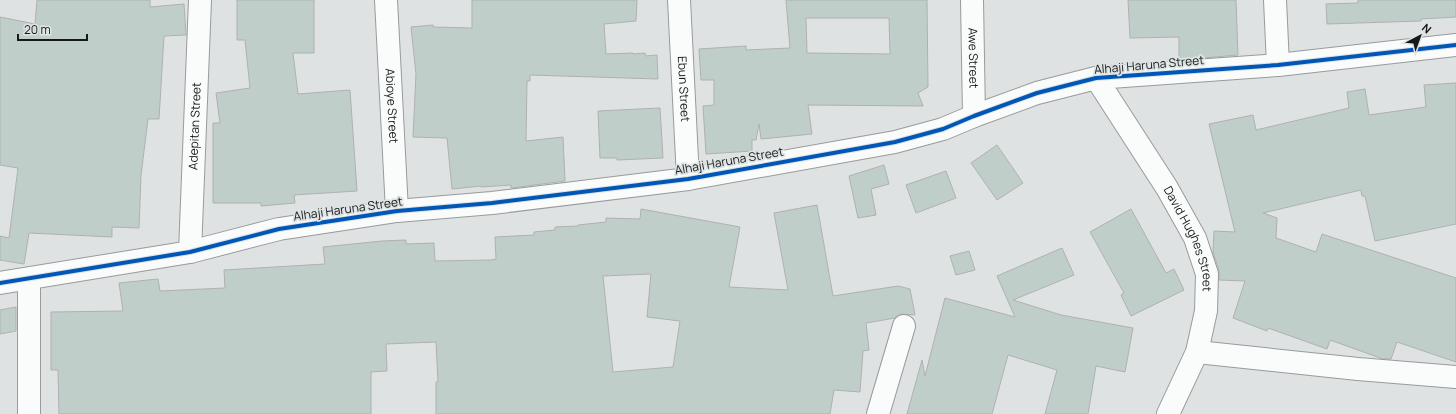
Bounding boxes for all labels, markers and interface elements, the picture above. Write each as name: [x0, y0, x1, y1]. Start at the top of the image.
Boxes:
scale bar: [18, 16, 87, 42]
north arrow: [1400, 16, 1440, 56]
text: N: [1419, 20, 1435, 36]
text: 20 m: [24, 21, 51, 38]
street label: Awe Street: [964, 27, 983, 89]
street label: Alhaji Haruna Street: [1093, 51, 1205, 78]
street label: Ebun Street: [674, 56, 694, 122]
street label: Abioye Street: [382, 68, 402, 144]
street label: Adepitan Street: [184, 82, 205, 170]
street label: Alhaji Haruna Street: [673, 143, 785, 178]
street label: David Hughes Street: [1160, 183, 1216, 292]
street label: Alhaji Haruna Street: [292, 192, 404, 225]

